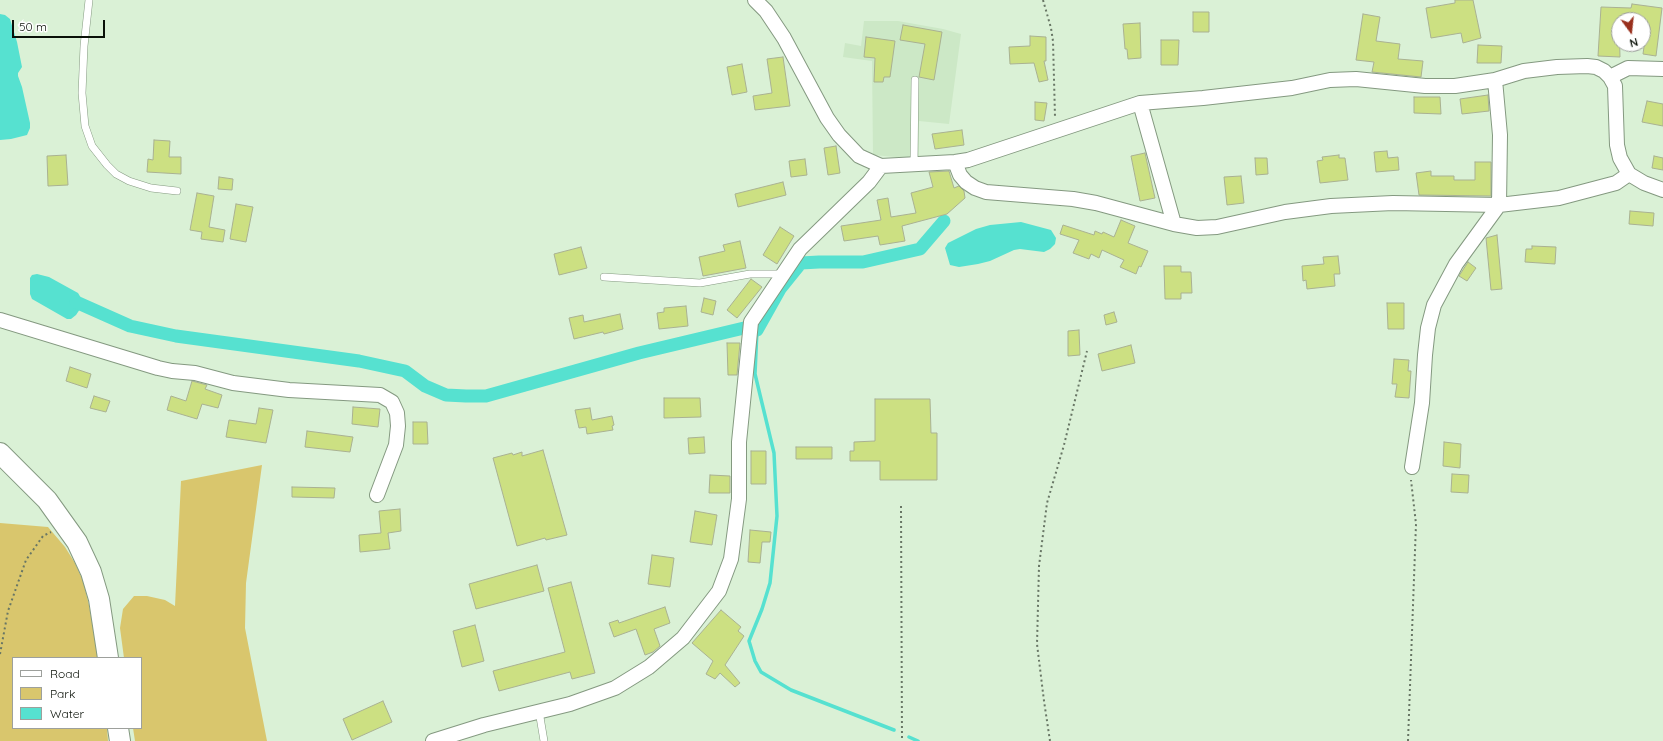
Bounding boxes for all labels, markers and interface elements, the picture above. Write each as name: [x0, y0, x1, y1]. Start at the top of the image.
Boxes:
scale bar: [14, 12, 107, 38]
north arrow: [1611, 12, 1651, 52]
text: 50 m: [19, 19, 47, 34]
text: N: [1628, 35, 1640, 50]
legend: [12, 657, 142, 729]
text: Road: [50, 666, 80, 681]
text: Park: [50, 686, 75, 701]
text: Water: [50, 706, 84, 721]

